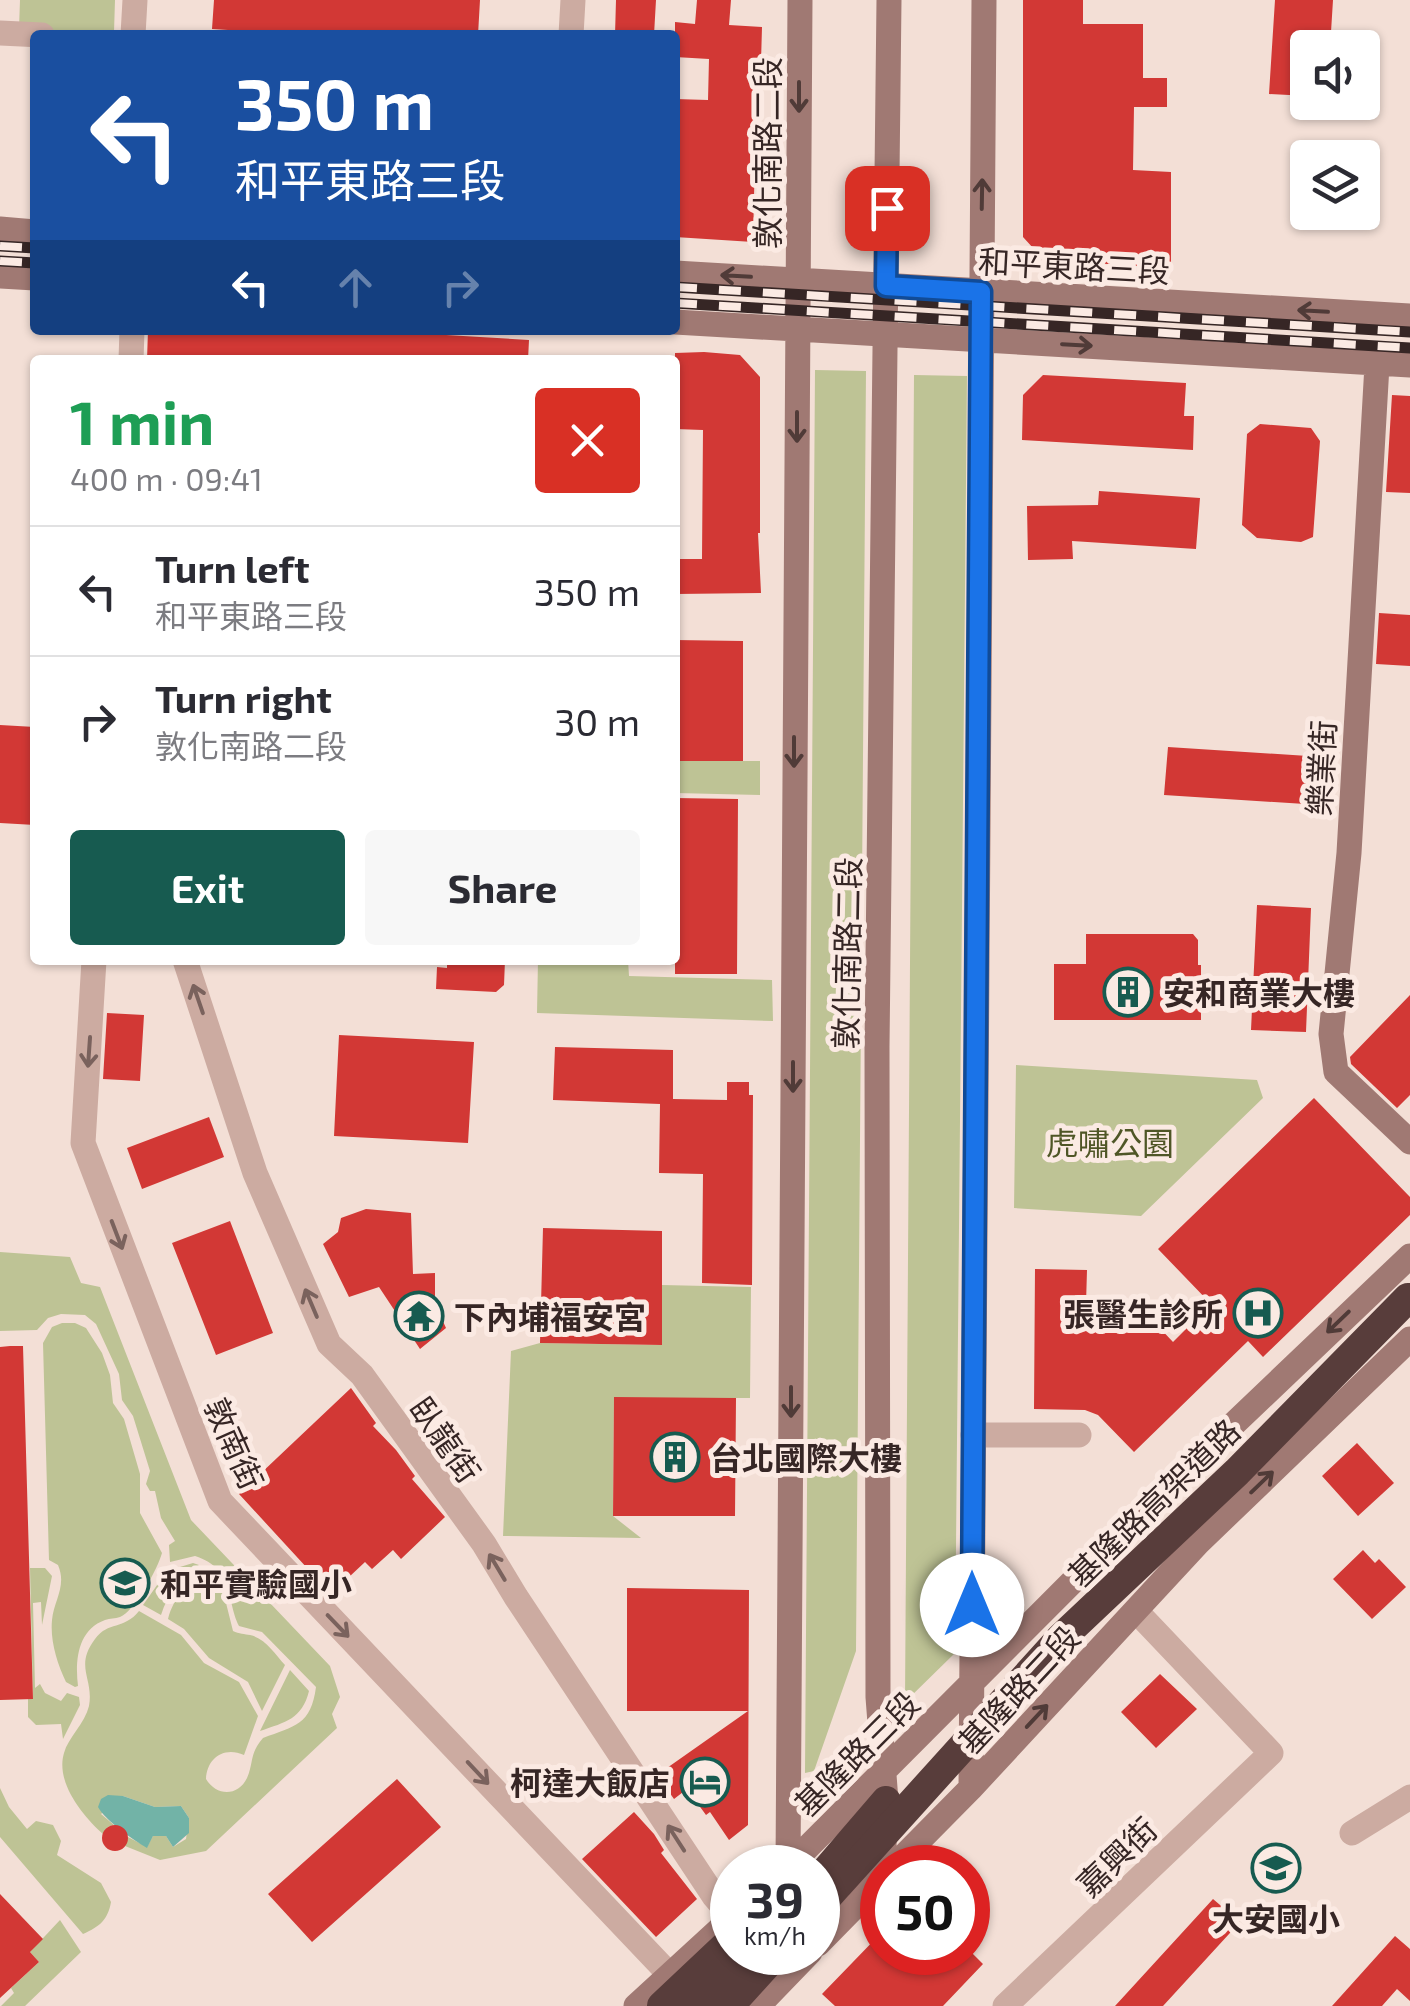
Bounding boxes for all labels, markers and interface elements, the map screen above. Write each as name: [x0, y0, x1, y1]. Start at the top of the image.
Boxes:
map controls: [1290, 30, 1380, 230]
button: sound: [1290, 30, 1380, 120]
street label: 敦化南路二段: [747, 57, 785, 249]
text: 350 m: [235, 60, 434, 144]
icon: left: [70, 70, 200, 200]
one-way arrow: [790, 80, 808, 113]
button: layers: [1290, 140, 1380, 230]
text: 和平東路三段: [235, 152, 505, 206]
pin: [845, 166, 930, 251]
one-way arrow: [972, 178, 992, 210]
icon: arrive: [860, 181, 915, 236]
street label: 和平東路三段: [977, 241, 1171, 289]
icon: left: [223, 260, 278, 315]
icon: ahead: [328, 260, 383, 315]
icon: right: [433, 260, 488, 315]
one-way arrow: [721, 266, 753, 285]
one-way arrow: [1297, 301, 1329, 320]
one-way arrow: [1060, 336, 1092, 355]
text: 1 min: [70, 385, 214, 457]
button: close: [535, 388, 640, 493]
one-way arrow: [788, 410, 806, 442]
text: 400 m · 09:41: [70, 459, 263, 497]
text: Turn left: [155, 545, 310, 591]
icon: left: [70, 564, 125, 619]
text: 350 m: [534, 568, 640, 614]
text: 和平東路三段: [155, 596, 347, 634]
text: Turn right: [155, 675, 332, 721]
icon: right: [70, 694, 125, 749]
text: 30 m: [554, 698, 640, 744]
street label: 樂業街: [1299, 719, 1341, 817]
text: 敦化南路二段: [155, 726, 347, 764]
one-way arrow: [785, 735, 804, 767]
button: Exit: [70, 830, 345, 945]
button: Share: [365, 830, 640, 945]
street label: 敦化南路二段: [825, 857, 867, 1049]
building icon: 安和商業大樓: [1102, 966, 1154, 1018]
place label: 安和商業大樓: [1163, 973, 1355, 1011]
one-way arrow: [188, 983, 206, 1015]
one-way arrow: [79, 1035, 98, 1067]
one-way arrow: [784, 1060, 803, 1092]
park label: 虎嘯公園: [1046, 1123, 1174, 1161]
one-way arrow: [109, 1219, 127, 1250]
hospital icon: 張醫生診所: [1232, 1287, 1284, 1339]
one-way arrow: [301, 1288, 319, 1319]
temple icon: 下內埔福安宮: [393, 1290, 445, 1342]
place label: 張醫生診所: [1063, 1294, 1223, 1332]
place label: 下內埔福安宮: [454, 1297, 646, 1335]
one-way arrow: [1327, 1310, 1351, 1334]
one-way arrow: [782, 1384, 800, 1417]
street label: 臥龍街: [403, 1389, 489, 1489]
street label: 敦南街: [198, 1391, 272, 1495]
street label: 基隆路高架道路: [1059, 1411, 1247, 1593]
building icon: 台北國際大樓: [649, 1431, 701, 1483]
place label: 台北國際大樓: [710, 1438, 902, 1476]
one-way arrow: [1249, 1470, 1274, 1494]
one-way arrow: [487, 1553, 507, 1582]
position arrow: [920, 1553, 1024, 1657]
school or university icon: 和平實驗國小: [99, 1557, 151, 1609]
place label: 和平實驗國小: [160, 1564, 352, 1602]
one-way arrow: [326, 1614, 350, 1638]
street label: 基隆路二段: [950, 1618, 1086, 1760]
street label: 基隆路三段: [786, 1683, 926, 1823]
one-way arrow: [1025, 1704, 1048, 1729]
hotel icon: 柯達大飯店: [679, 1756, 731, 1808]
one-way arrow: [466, 1760, 489, 1785]
place label: 柯達大飯店: [510, 1763, 670, 1801]
street label: 嘉興街: [1068, 1809, 1164, 1903]
one-way arrow: [665, 1825, 686, 1853]
school or university icon: 大安國小: [1250, 1842, 1302, 1894]
speed limit sign: 50: [860, 1845, 990, 1975]
text: 39: [746, 1868, 804, 1928]
place label: 大安國小: [1212, 1899, 1340, 1937]
text: km/h: [744, 1920, 806, 1950]

